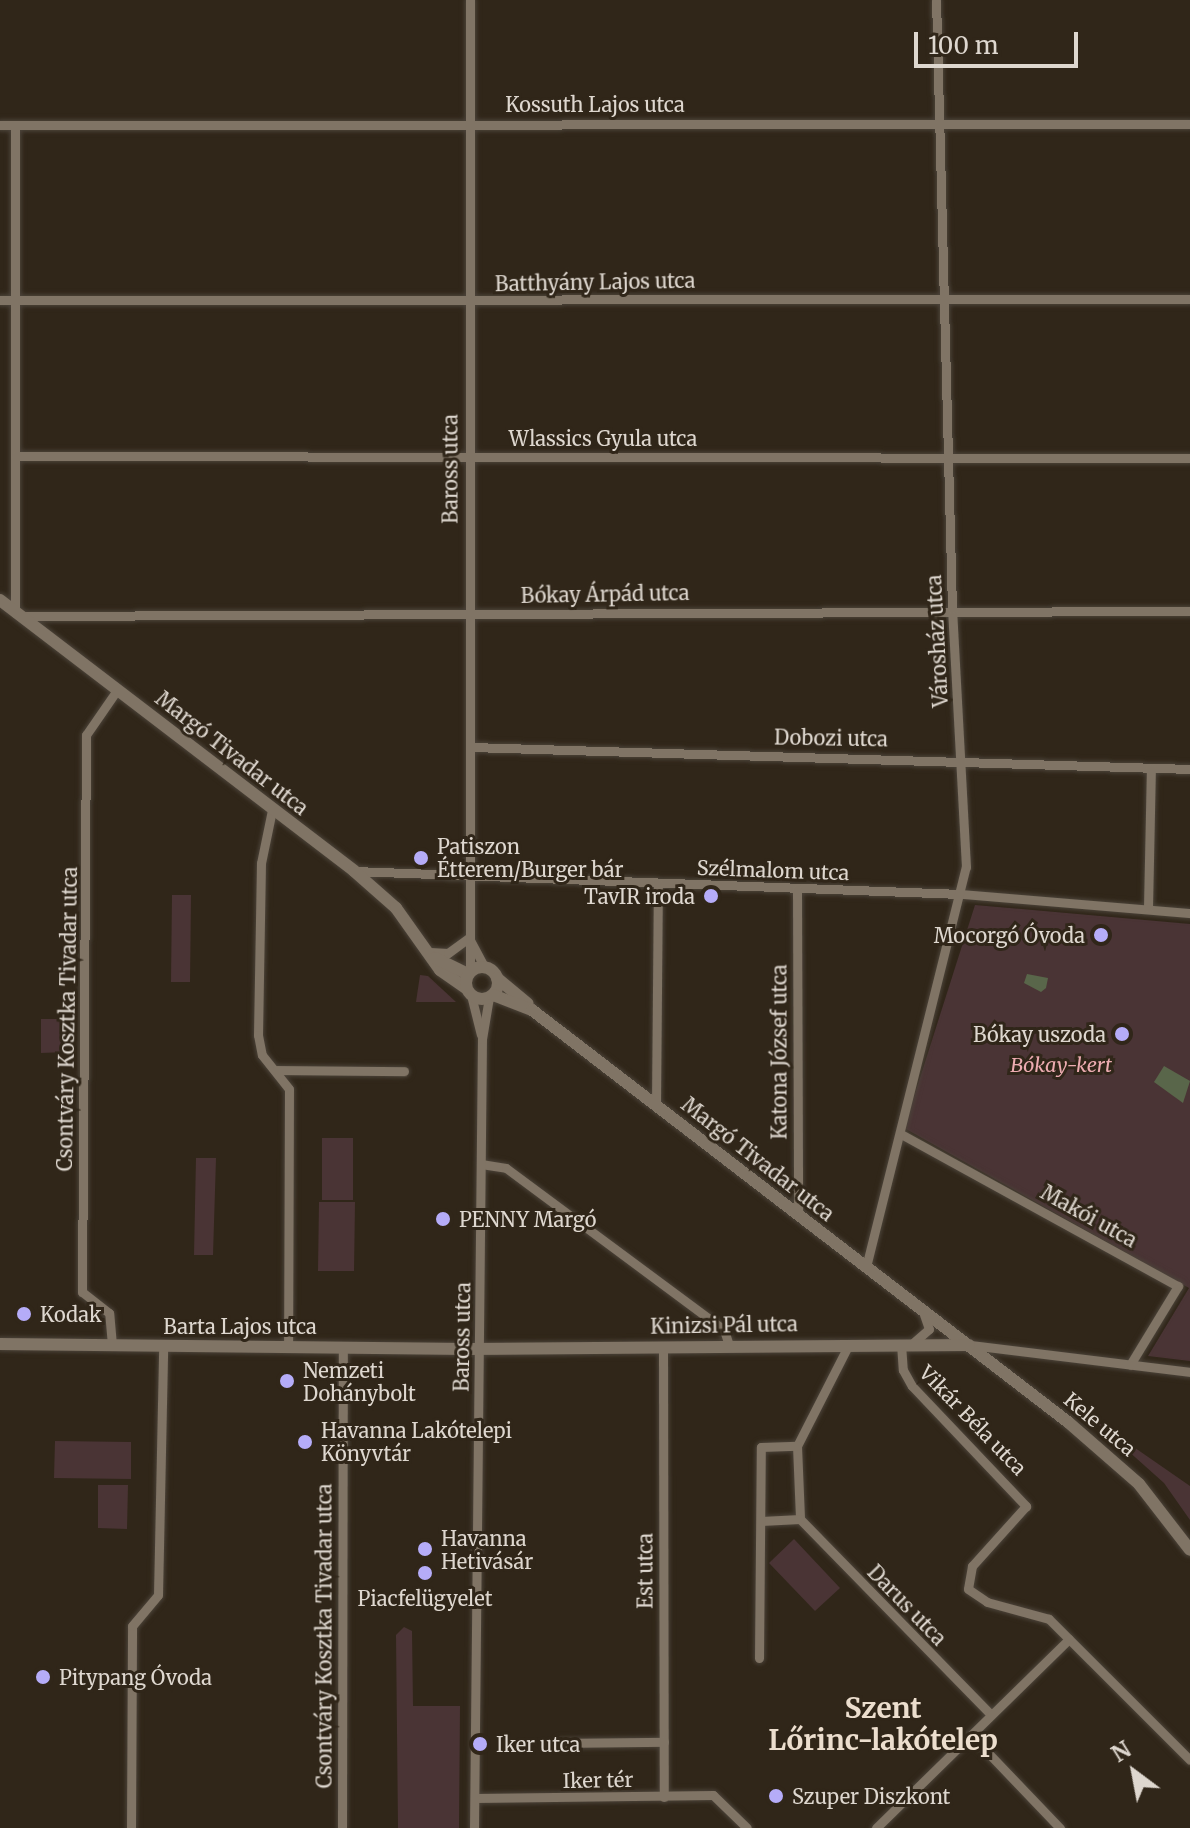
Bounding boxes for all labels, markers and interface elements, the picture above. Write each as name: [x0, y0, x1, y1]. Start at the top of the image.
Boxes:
scale bar: [918, 16, 1082, 66]
text: 100 m: [928, 30, 998, 61]
street label: Kossuth Lajos utca: [505, 92, 685, 116]
street label: Batthyány Lajos utca: [495, 268, 695, 296]
street label: Baross utca: [438, 414, 462, 524]
street label: Wlassics Gyula utca: [509, 426, 697, 450]
street label: Városház utca: [922, 574, 952, 708]
street label: Bókay Árpád utca: [520, 581, 690, 607]
street label: Margó Tivadar utca: [151, 686, 313, 820]
street label: Dobozi utca: [774, 725, 888, 751]
place label: Patiszon Étterem/Burger bár: [437, 834, 623, 881]
marker: Patiszon Étterem/Burger bár: [412, 849, 430, 867]
street label: Szélmalom utca: [696, 855, 850, 885]
street label: Csontváry Kosztka Tivadar utca: [52, 866, 82, 1172]
place label: TavIR iroda: [584, 884, 695, 908]
marker: TavIR iroda: [702, 887, 720, 905]
place label: Mocorgó Óvoda: [934, 923, 1085, 947]
marker: Mocorgó Óvoda: [1092, 926, 1110, 944]
street label: Katona József utca: [767, 964, 791, 1140]
place label: Bókay uszoda: [973, 1022, 1106, 1046]
marker: Bókay uszoda: [1113, 1025, 1131, 1043]
park label: Bókay-kert: [1010, 1052, 1112, 1076]
street label: Margó Tivadar utca: [677, 1092, 839, 1226]
street label: Makói utca: [1037, 1180, 1141, 1252]
place label: PENNY Margó: [459, 1207, 596, 1231]
marker: PENNY Margó: [434, 1210, 452, 1228]
street label: Baross utca: [449, 1282, 475, 1392]
place label: Kodak: [40, 1302, 102, 1326]
marker: Kodak: [15, 1305, 33, 1323]
street label: Kinizsi Pál utca: [650, 1312, 798, 1338]
street label: Barta Lajos utca: [163, 1314, 317, 1338]
place label: Nemzeti Dohánybolt: [303, 1358, 416, 1405]
street label: Vikár Béla utca: [915, 1360, 1031, 1480]
marker: Nemzeti Dohánybolt: [278, 1372, 296, 1390]
street label: Kele utca: [1059, 1387, 1141, 1461]
place label: Havanna Lakótelepi Könyvtár: [321, 1418, 512, 1465]
marker: Havanna Lakótelepi Könyvtár: [296, 1433, 314, 1451]
street label: Csontváry Kosztka Tivadar utca: [312, 1484, 336, 1788]
place label: Havanna Hetivásár: [441, 1526, 533, 1573]
street label: Est utca: [633, 1533, 657, 1609]
marker: Havanna Hetivásár: [416, 1540, 434, 1558]
street label: Darus utca: [863, 1560, 951, 1650]
marker: Piacfelügyelet: [416, 1564, 434, 1582]
place label: Piacfelügyelet: [358, 1586, 492, 1610]
place label: Pitypang Óvoda: [59, 1665, 212, 1689]
marker: Pitypang Óvoda: [34, 1668, 52, 1686]
district label: Szent Lőrinc-lakótelep: [768, 1691, 998, 1757]
place label: Iker utca: [496, 1732, 580, 1756]
north arrow: [1094, 1732, 1174, 1812]
marker: Iker utca: [471, 1735, 489, 1753]
text: N: [1106, 1735, 1136, 1768]
street label: Iker tér: [562, 1767, 634, 1793]
place label: Szuper Diszkont: [792, 1784, 950, 1808]
marker: Szuper Diszkont: [767, 1787, 785, 1805]

